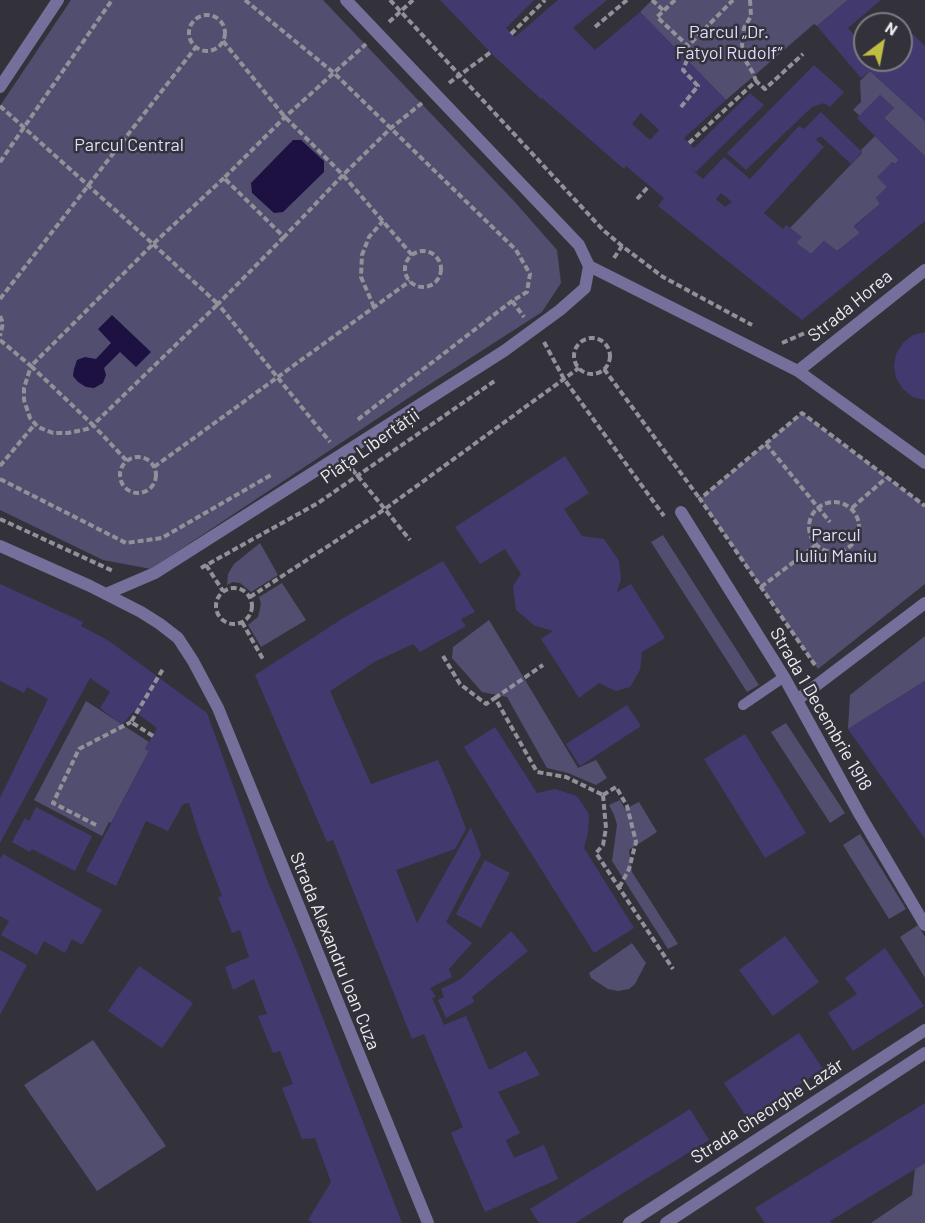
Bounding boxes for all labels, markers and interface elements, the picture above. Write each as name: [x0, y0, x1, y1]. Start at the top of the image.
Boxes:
north arrow: [853, 12, 913, 72]
text: N: [882, 17, 901, 39]
park label: Parcul „Dr. Fatyol Rudolf”: [675, 21, 783, 63]
park label: Parcul Central: [74, 134, 184, 156]
street label: Strada Horea: [804, 265, 896, 347]
street label: Piața Libertății: [316, 404, 424, 488]
park label: Parcul Iuliu Maniu: [795, 524, 877, 566]
street label: Strada 1 Decembrie 1918: [765, 624, 877, 794]
street label: Strada Alexandru Ioan Cuza: [285, 849, 385, 1053]
street label: Strada Gheorghe Lazăr: [687, 1054, 847, 1168]

